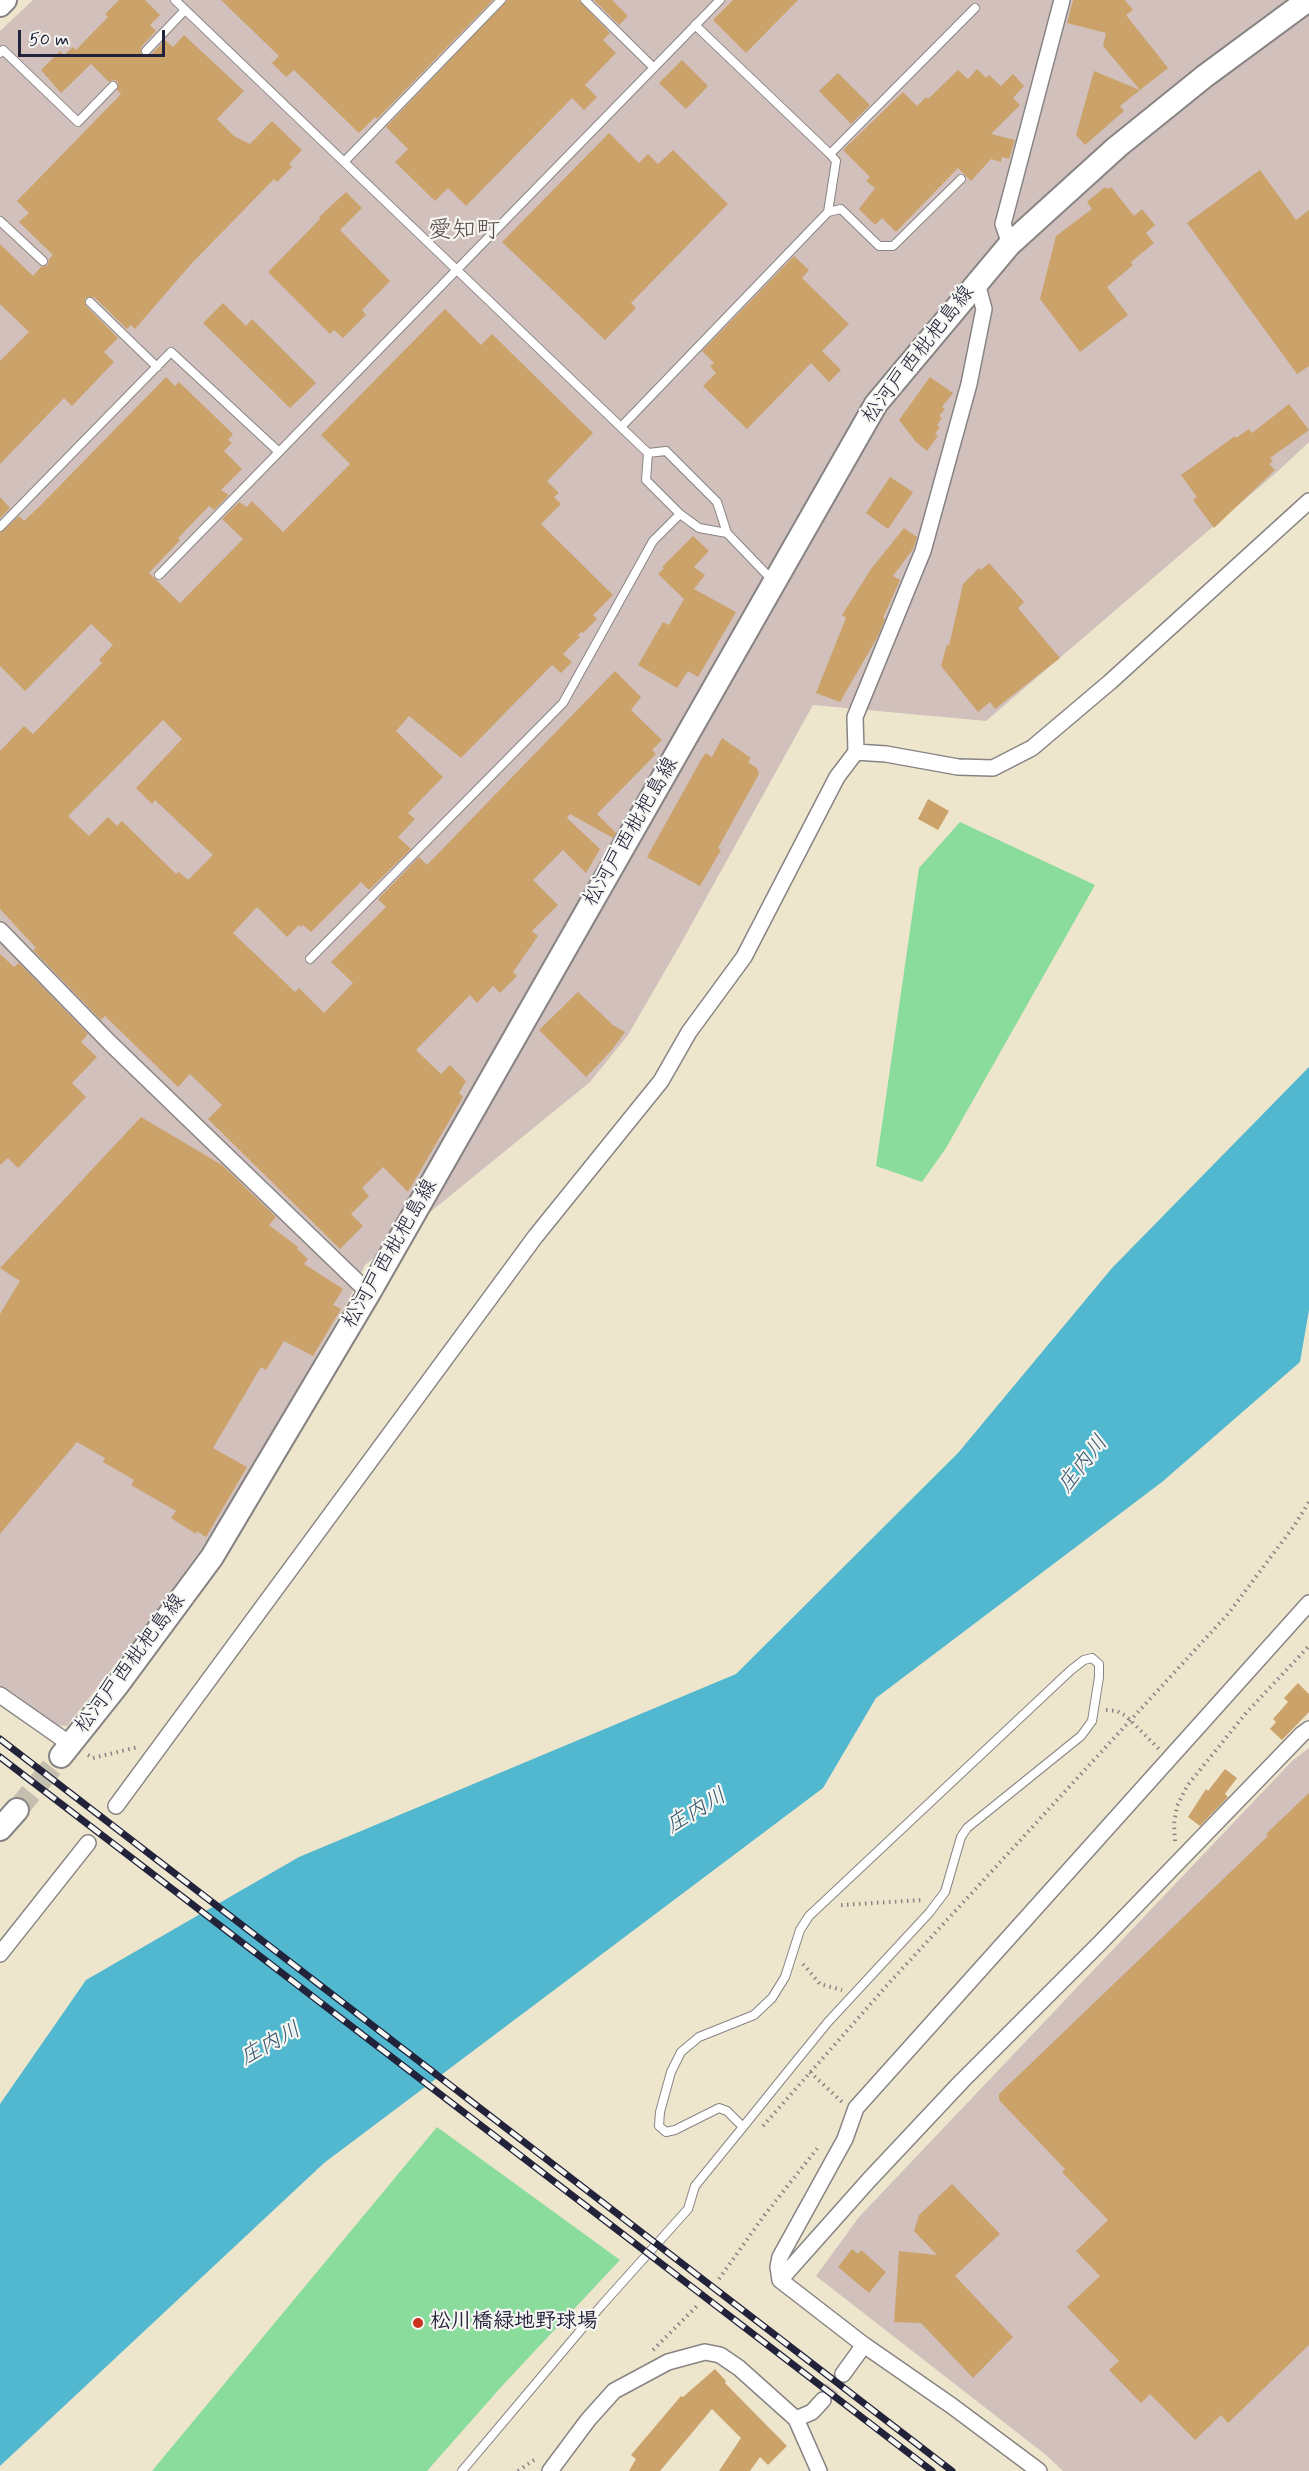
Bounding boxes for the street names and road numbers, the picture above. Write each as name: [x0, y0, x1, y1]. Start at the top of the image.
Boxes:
street label: 松河戸西枇杷島線: [857, 281, 981, 429]
street label: 松河戸西枇杷島線: [579, 753, 685, 911]
street label: 松河戸西枇杷島線: [338, 1175, 444, 1333]
street label: 松河戸西枇杷島線: [70, 1589, 192, 1739]

